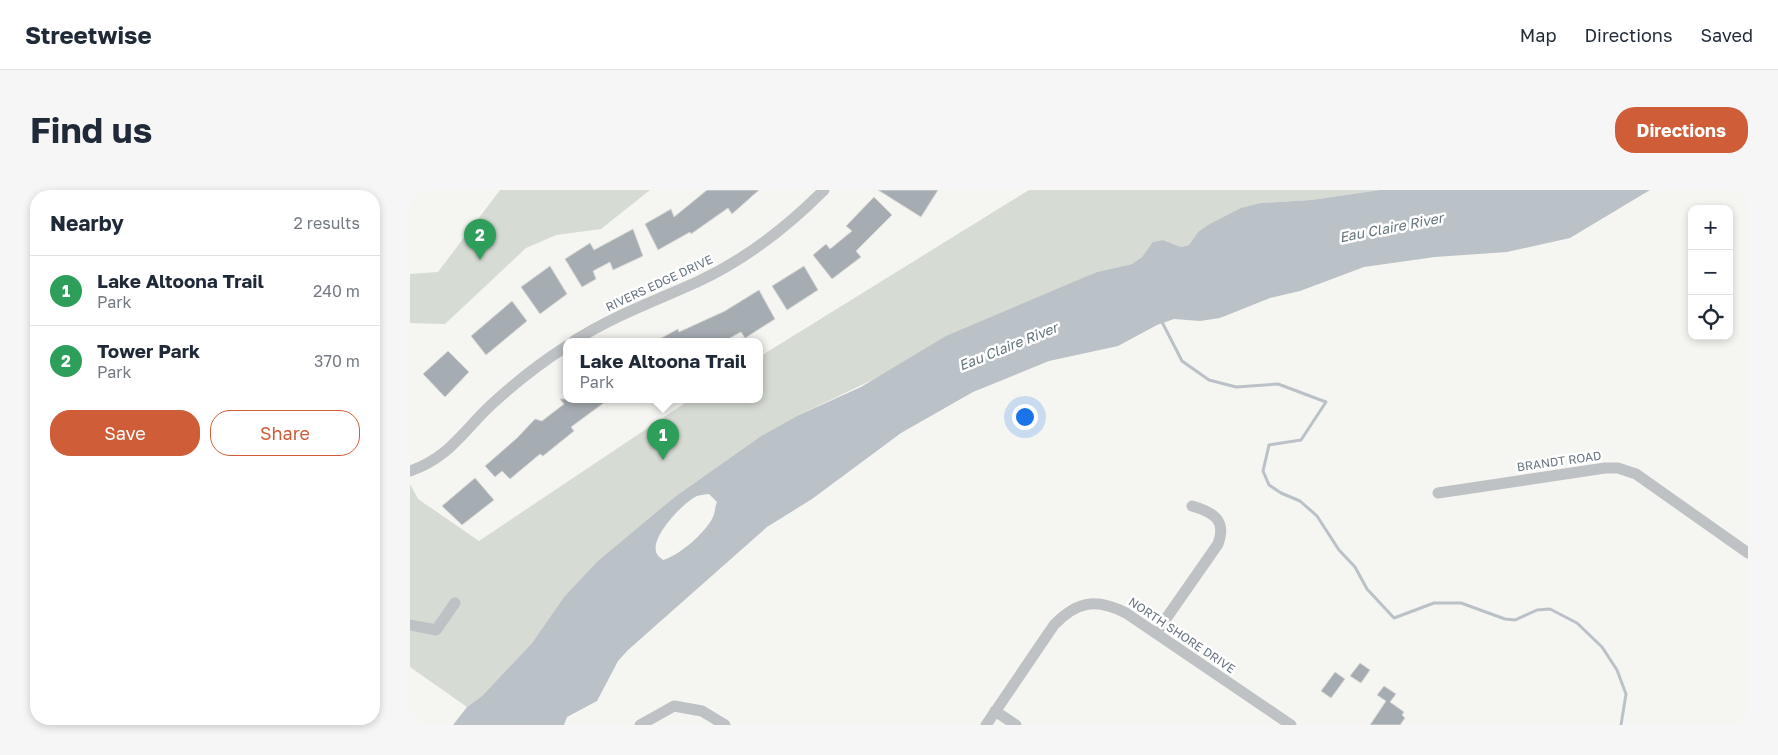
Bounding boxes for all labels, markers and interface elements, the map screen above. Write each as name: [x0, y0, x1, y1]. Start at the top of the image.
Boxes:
text: Streetwise: [25, 20, 152, 49]
text: Map: [1520, 24, 1556, 46]
text: Directions: [1584, 24, 1672, 46]
text: Saved: [1700, 24, 1753, 46]
button: Directions: [1615, 107, 1748, 153]
text: Find us: [30, 109, 152, 151]
map controls: [1688, 205, 1733, 340]
button: +: [1688, 205, 1733, 250]
water label: Eau Claire River: [1338, 208, 1447, 245]
text: Nearby: [50, 210, 124, 236]
text: 2 results: [294, 213, 360, 233]
pin: 2: [464, 219, 496, 260]
button: −: [1688, 250, 1733, 295]
street label: RIVERS EDGE DRIVE: [603, 252, 715, 314]
text: Lake Altoona Trail: [97, 269, 264, 292]
text: 1: [62, 281, 70, 301]
text: 240 m: [313, 281, 360, 301]
text: Park: [97, 292, 132, 312]
button: locate: [1688, 295, 1733, 340]
water label: Eau Claire River: [956, 317, 1062, 374]
popup: [563, 338, 763, 403]
text: Tower Park: [97, 339, 200, 362]
text: Lake Altoona Trail: [580, 349, 746, 372]
text: 2: [61, 351, 71, 371]
text: 370 m: [314, 351, 360, 371]
text: Park: [97, 362, 132, 382]
text: Park: [580, 372, 614, 392]
your location: [1012, 404, 1038, 430]
button: Save: [50, 410, 200, 456]
button: Share: [210, 410, 360, 456]
pin: 1: [647, 419, 679, 460]
street label: BRANDT ROAD: [1516, 448, 1602, 474]
street label: NORTH SHORE DRIVE: [1126, 594, 1238, 676]

